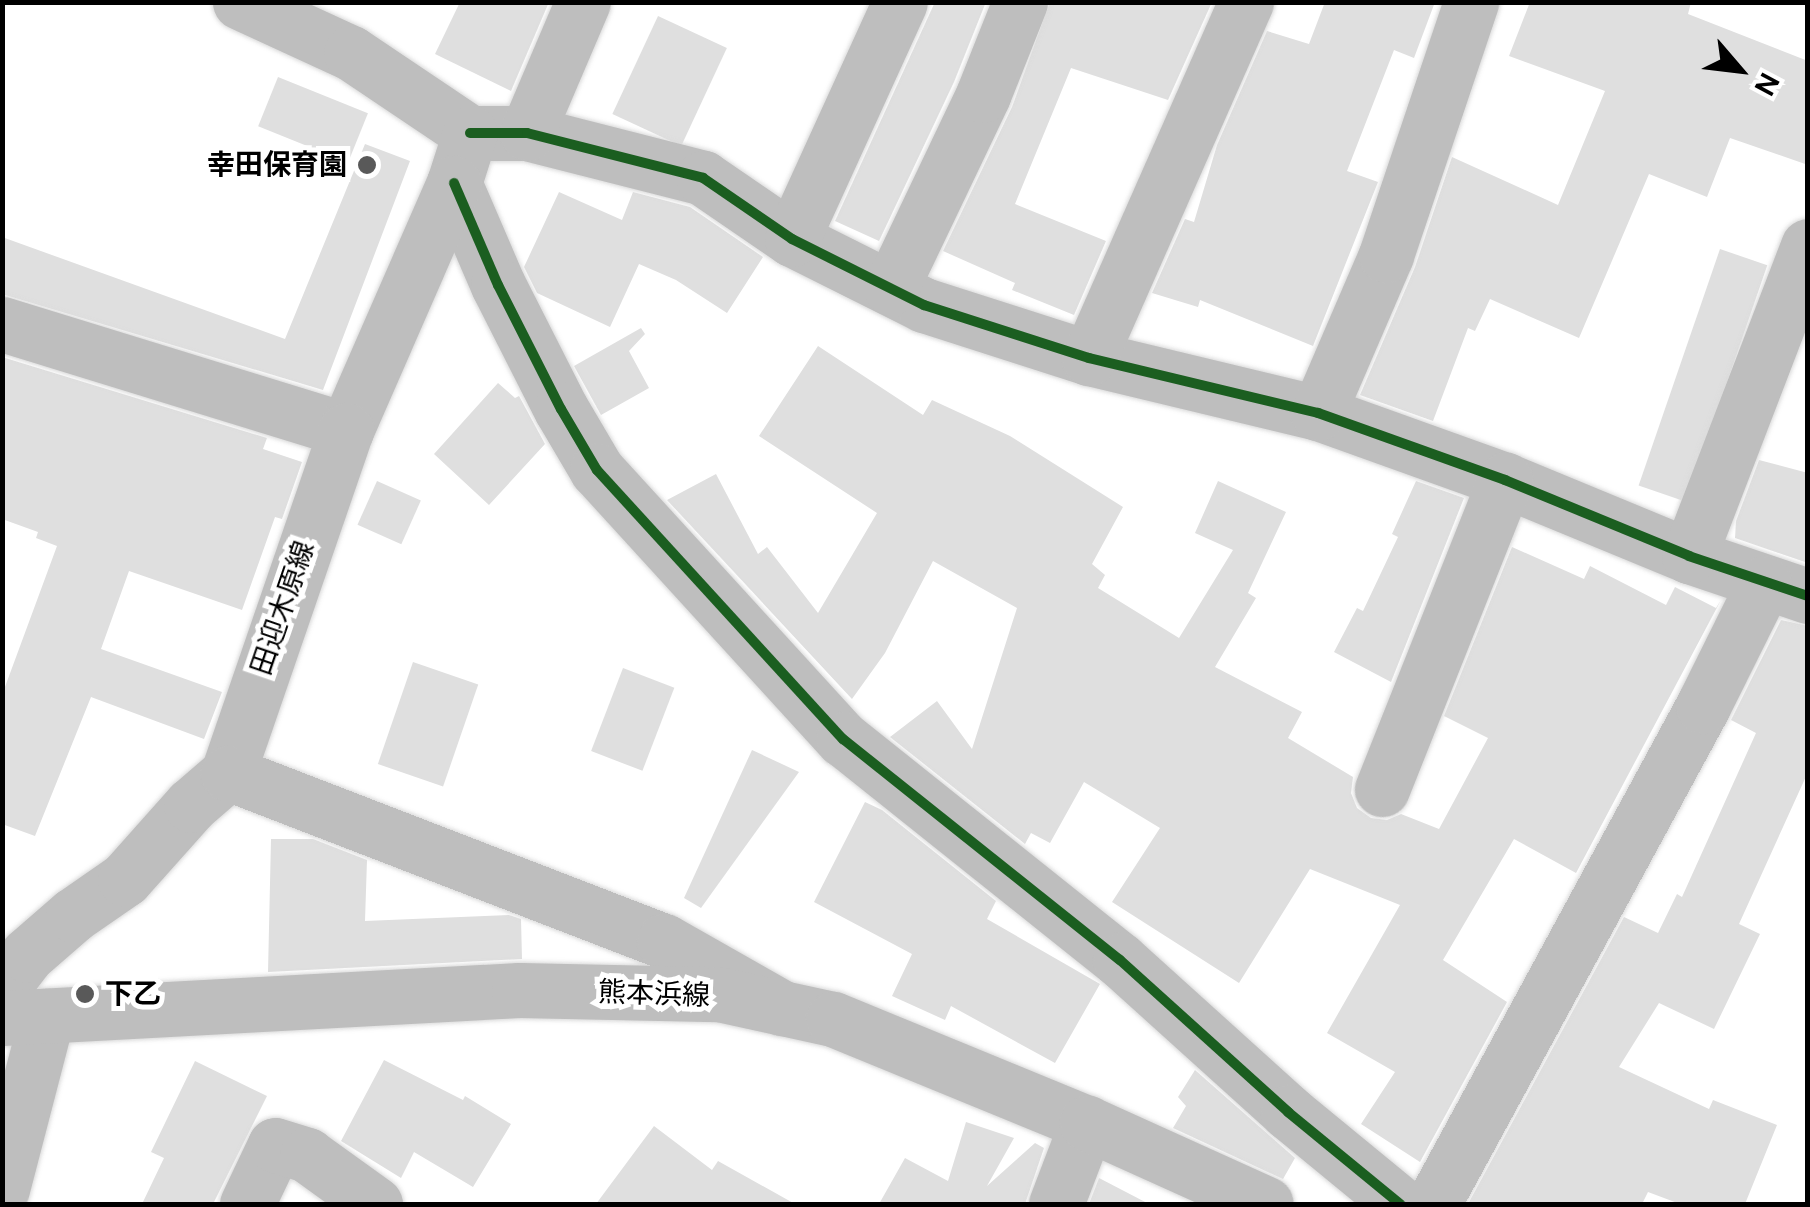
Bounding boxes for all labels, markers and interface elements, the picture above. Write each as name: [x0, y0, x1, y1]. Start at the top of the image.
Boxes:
north arrow: [1690, 20, 1790, 120]
text: N: [1746, 67, 1788, 102]
place label: 幸田保育園: [207, 148, 347, 182]
marker: 幸田保育園: [356, 154, 378, 176]
street label: 田迎木原線: [244, 536, 322, 680]
street label: 熊本浜線: [597, 975, 711, 1013]
place label: 下乙: [105, 977, 161, 1011]
marker: 下乙: [74, 983, 96, 1005]

